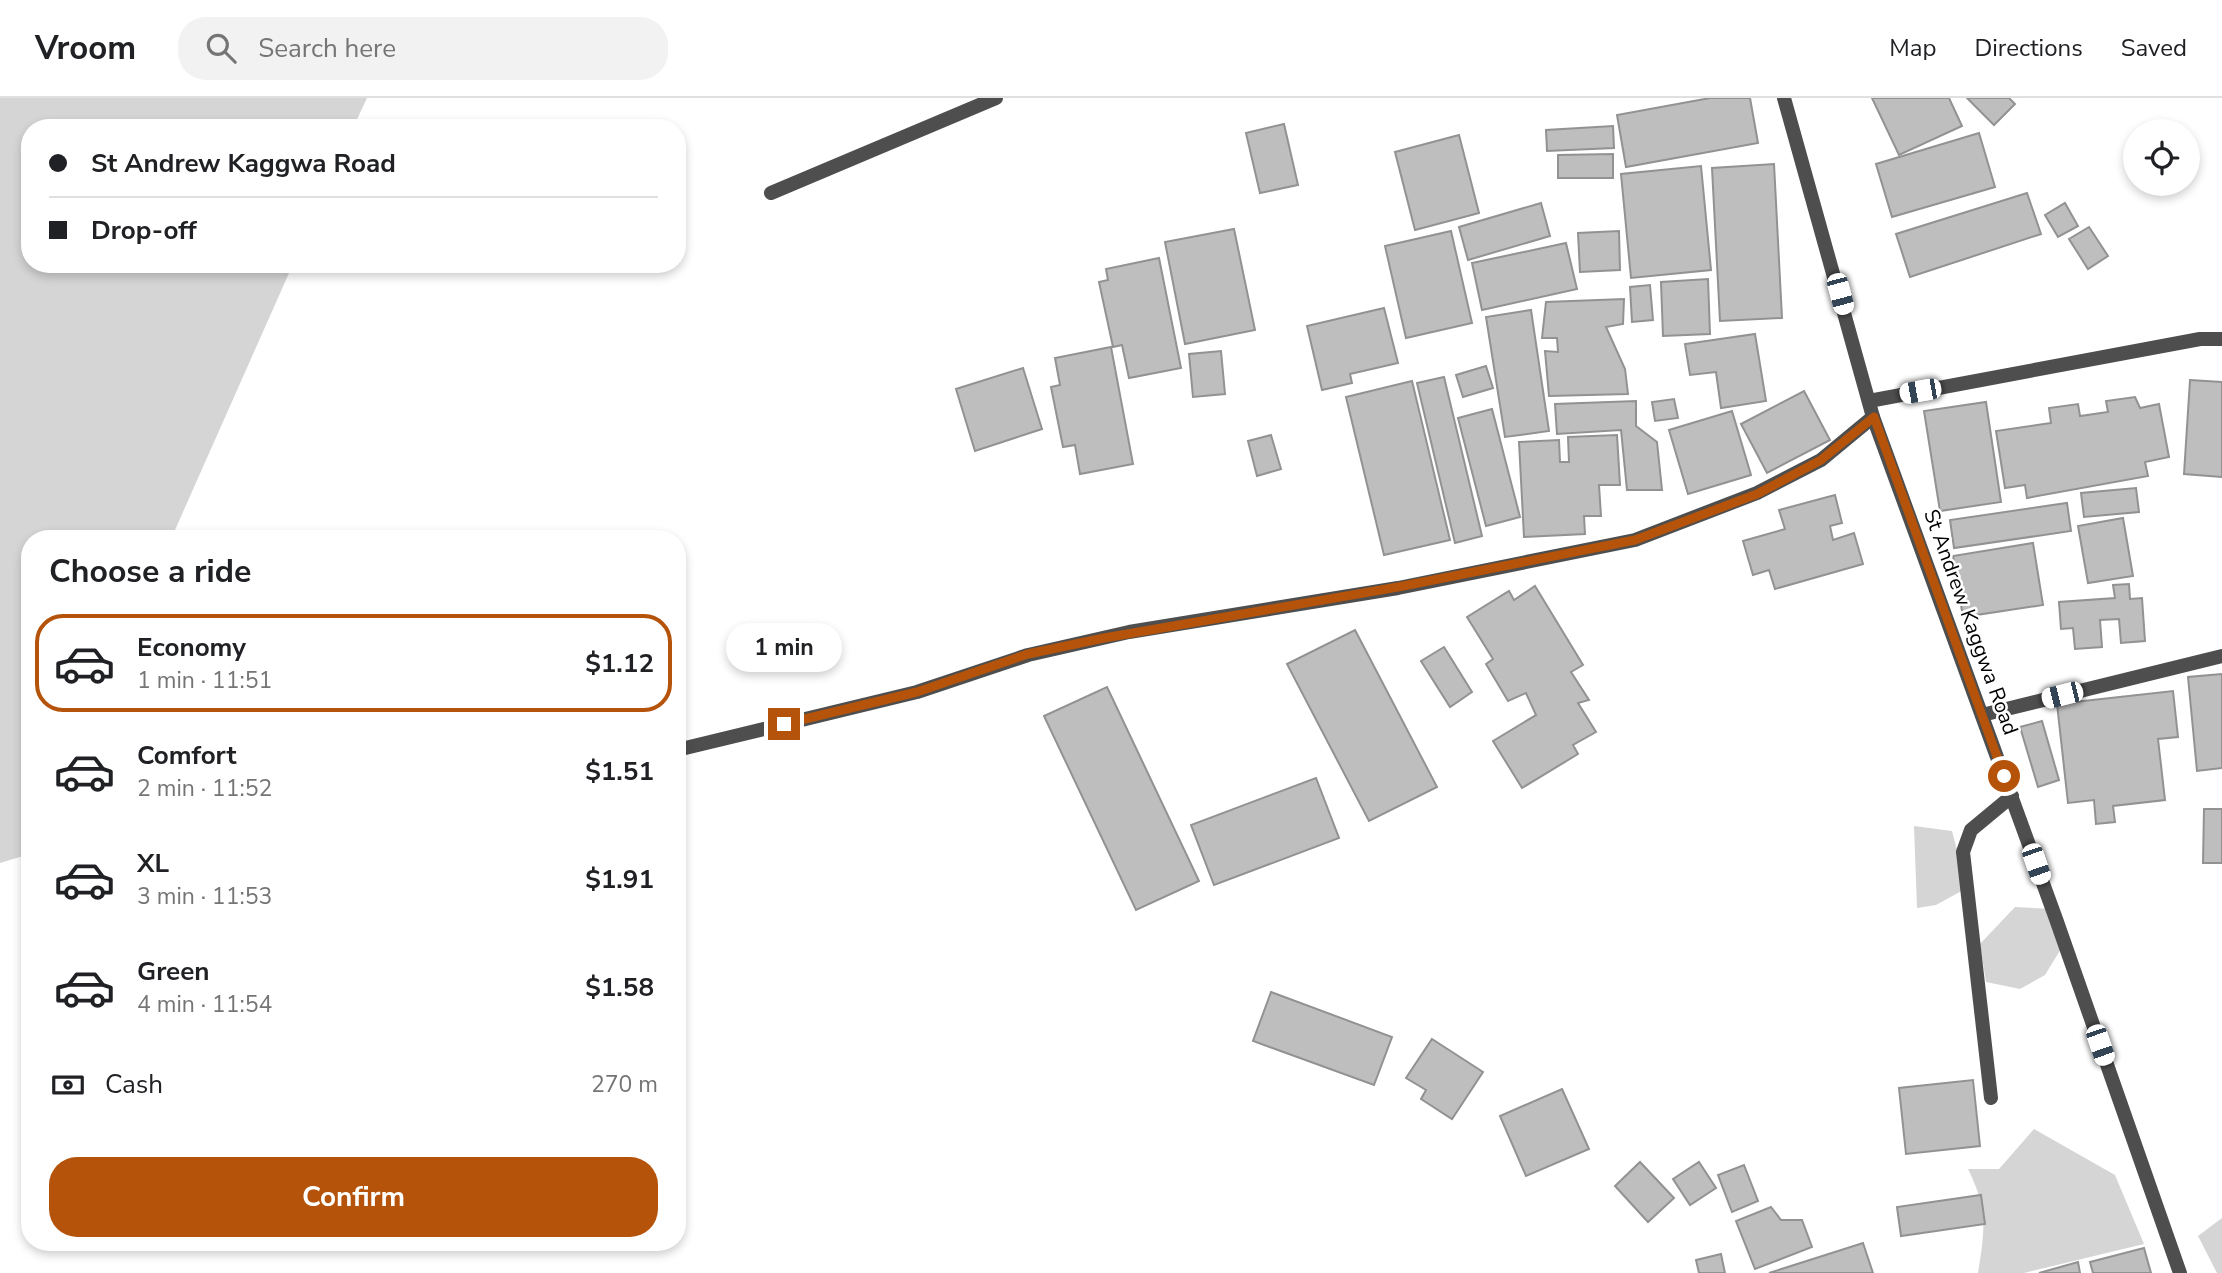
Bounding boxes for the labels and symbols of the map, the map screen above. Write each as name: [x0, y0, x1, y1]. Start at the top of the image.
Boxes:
car: [1825, 271, 1856, 317]
car: [1898, 377, 1943, 405]
street label: St Andrew Kaggwa Road: [1917, 505, 2025, 739]
callout: 1 min: [726, 622, 842, 672]
car: [2040, 680, 2085, 710]
route end: [768, 708, 800, 740]
route start: [1988, 760, 2020, 792]
car: [2020, 841, 2053, 887]
car: [2084, 1022, 2117, 1068]

